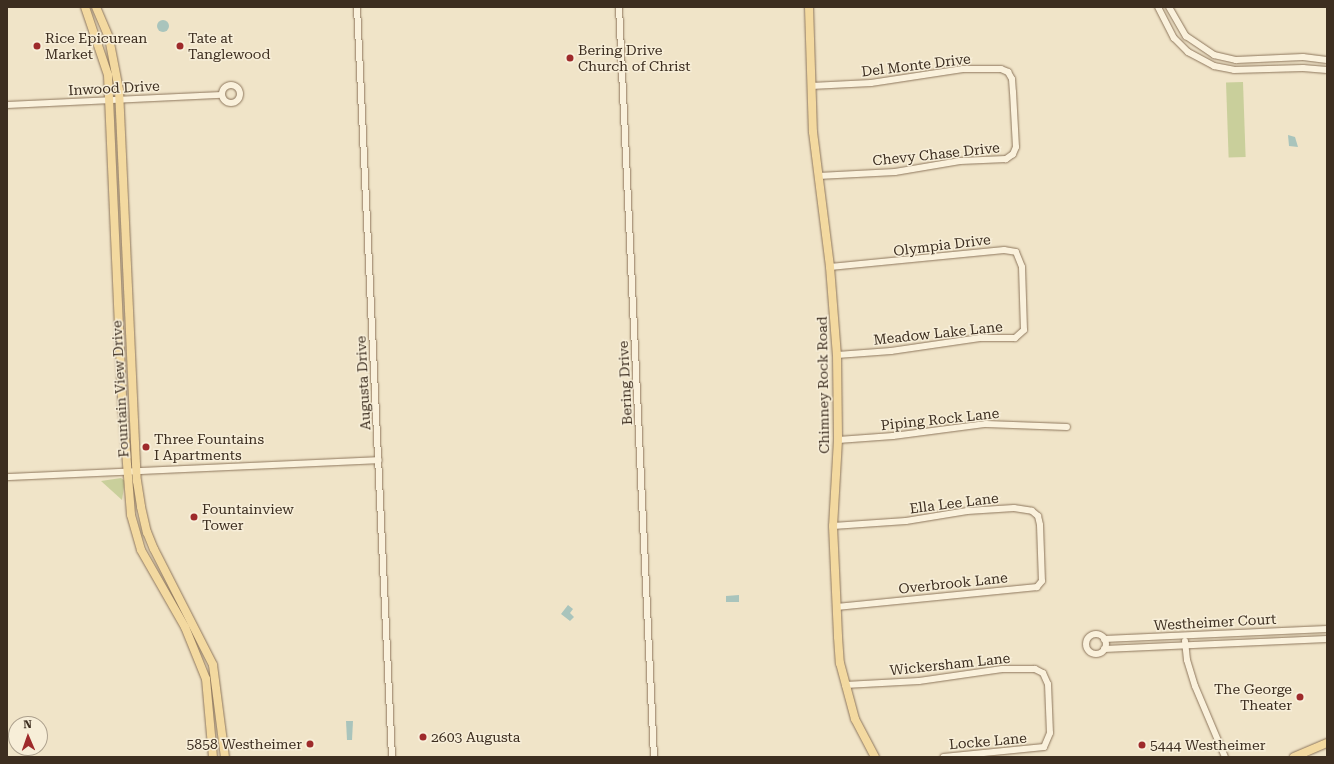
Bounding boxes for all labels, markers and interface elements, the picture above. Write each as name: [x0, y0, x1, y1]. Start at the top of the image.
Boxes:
place label: Rice Epicurean Market: [45, 30, 147, 62]
place label: Tate at Tanglewood: [188, 30, 270, 62]
marker: Rice Epicurean Market: [32, 41, 42, 51]
marker: Tate at Tanglewood: [175, 41, 185, 51]
place label: Bering Drive Church of Christ: [578, 42, 690, 74]
street label: Del Monte Drive: [860, 50, 972, 80]
marker: Bering Drive Church of Christ: [565, 53, 575, 63]
street label: Inwood Drive: [68, 77, 160, 99]
street label: Chevy Chase Drive: [872, 139, 1000, 169]
street label: Olympia Drive: [892, 231, 992, 259]
street label: Chimney Rock Road: [813, 316, 833, 454]
street label: Meadow Lake Lane: [873, 318, 1003, 348]
street label: Fountain View Drive: [108, 320, 132, 458]
street label: Augusta Drive: [352, 335, 374, 431]
street label: Bering Drive: [614, 340, 636, 426]
street label: Piping Rock Lane: [880, 404, 1000, 434]
place label: Three Fountains I Apartments: [154, 431, 264, 464]
marker: Three Fountains I Apartments: [141, 442, 151, 452]
street label: Ella Lee Lane: [909, 489, 999, 517]
place label: Fountainview Tower: [202, 501, 294, 534]
marker: Fountainview Tower: [189, 512, 199, 522]
street label: Overbrook Lane: [898, 569, 1008, 597]
street label: Westheimer Court: [1153, 610, 1277, 634]
street label: Wickersham Lane: [889, 649, 1011, 679]
place label: The George Theater: [1214, 681, 1292, 714]
marker: The George Theater: [1295, 692, 1305, 702]
north arrow: [8, 716, 48, 756]
text: N: [23, 718, 32, 731]
place label: 2603 Augusta: [431, 729, 520, 745]
street label: Locke Lane: [948, 729, 1028, 753]
marker: 2603 Augusta: [418, 732, 428, 742]
place label: 5858 Westheimer: [187, 736, 302, 752]
place label: 5444 Westheimer: [1150, 737, 1265, 753]
marker: 5858 Westheimer: [305, 739, 315, 749]
marker: 5444 Westheimer: [1137, 740, 1147, 750]

